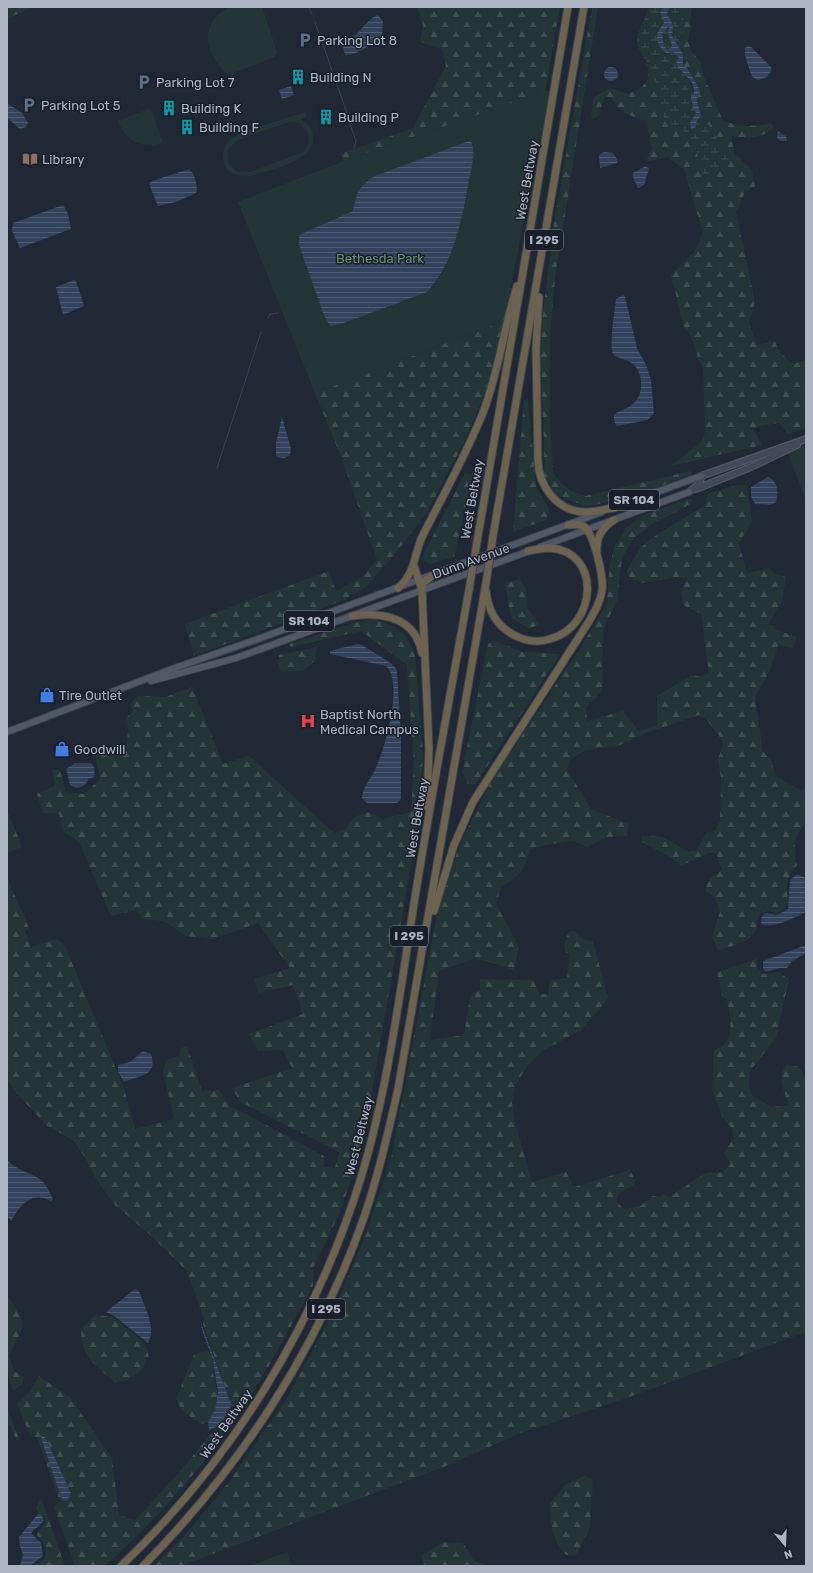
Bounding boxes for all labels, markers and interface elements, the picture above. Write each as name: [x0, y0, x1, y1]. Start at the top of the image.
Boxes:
parking icon: Parking Lot 8: [296, 31, 314, 49]
place label: Parking Lot 8: [317, 33, 397, 49]
building icon: Building N: [289, 68, 307, 86]
place label: Building N: [310, 70, 372, 86]
parking icon: Parking Lot 7: [135, 73, 153, 91]
place label: Parking Lot 7: [156, 75, 235, 91]
parking icon: Parking Lot 5: [20, 96, 38, 114]
place label: Parking Lot 5: [41, 98, 121, 114]
building icon: Building K: [160, 99, 178, 117]
place label: Building K: [181, 101, 242, 117]
building icon: Building P: [317, 108, 335, 126]
place label: Building P: [338, 110, 399, 126]
building icon: Building F: [178, 118, 196, 136]
place label: Building F: [199, 120, 260, 136]
street label: West Beltway: [513, 139, 541, 221]
library icon: Library: [21, 150, 39, 168]
place label: Library: [42, 152, 84, 167]
road number: I 295: [525, 230, 563, 250]
park label: Bethesda Park: [336, 251, 424, 266]
street label: West Beltway: [458, 458, 486, 540]
road number: SR 104: [609, 490, 659, 510]
street label: Dunn Avenue: [430, 540, 512, 582]
road number: SR 104: [284, 611, 334, 631]
shop icon: Tire Outlet: [38, 686, 56, 704]
place label: Tire Outlet: [59, 688, 122, 703]
place label: Baptist North Medical Campus: [320, 707, 419, 737]
hospital icon: Baptist North Medical Campus: [299, 712, 317, 730]
shop icon: Goodwill: [53, 740, 71, 758]
place label: Goodwill: [74, 742, 125, 757]
street label: West Beltway: [403, 777, 431, 859]
road number: I 295: [390, 926, 428, 946]
street label: West Beltway: [342, 1095, 376, 1177]
road number: I 295: [307, 1299, 345, 1319]
street label: West Beltway: [197, 1387, 255, 1461]
north arrow: [765, 1525, 805, 1565]
text: N: [782, 1547, 794, 1561]

